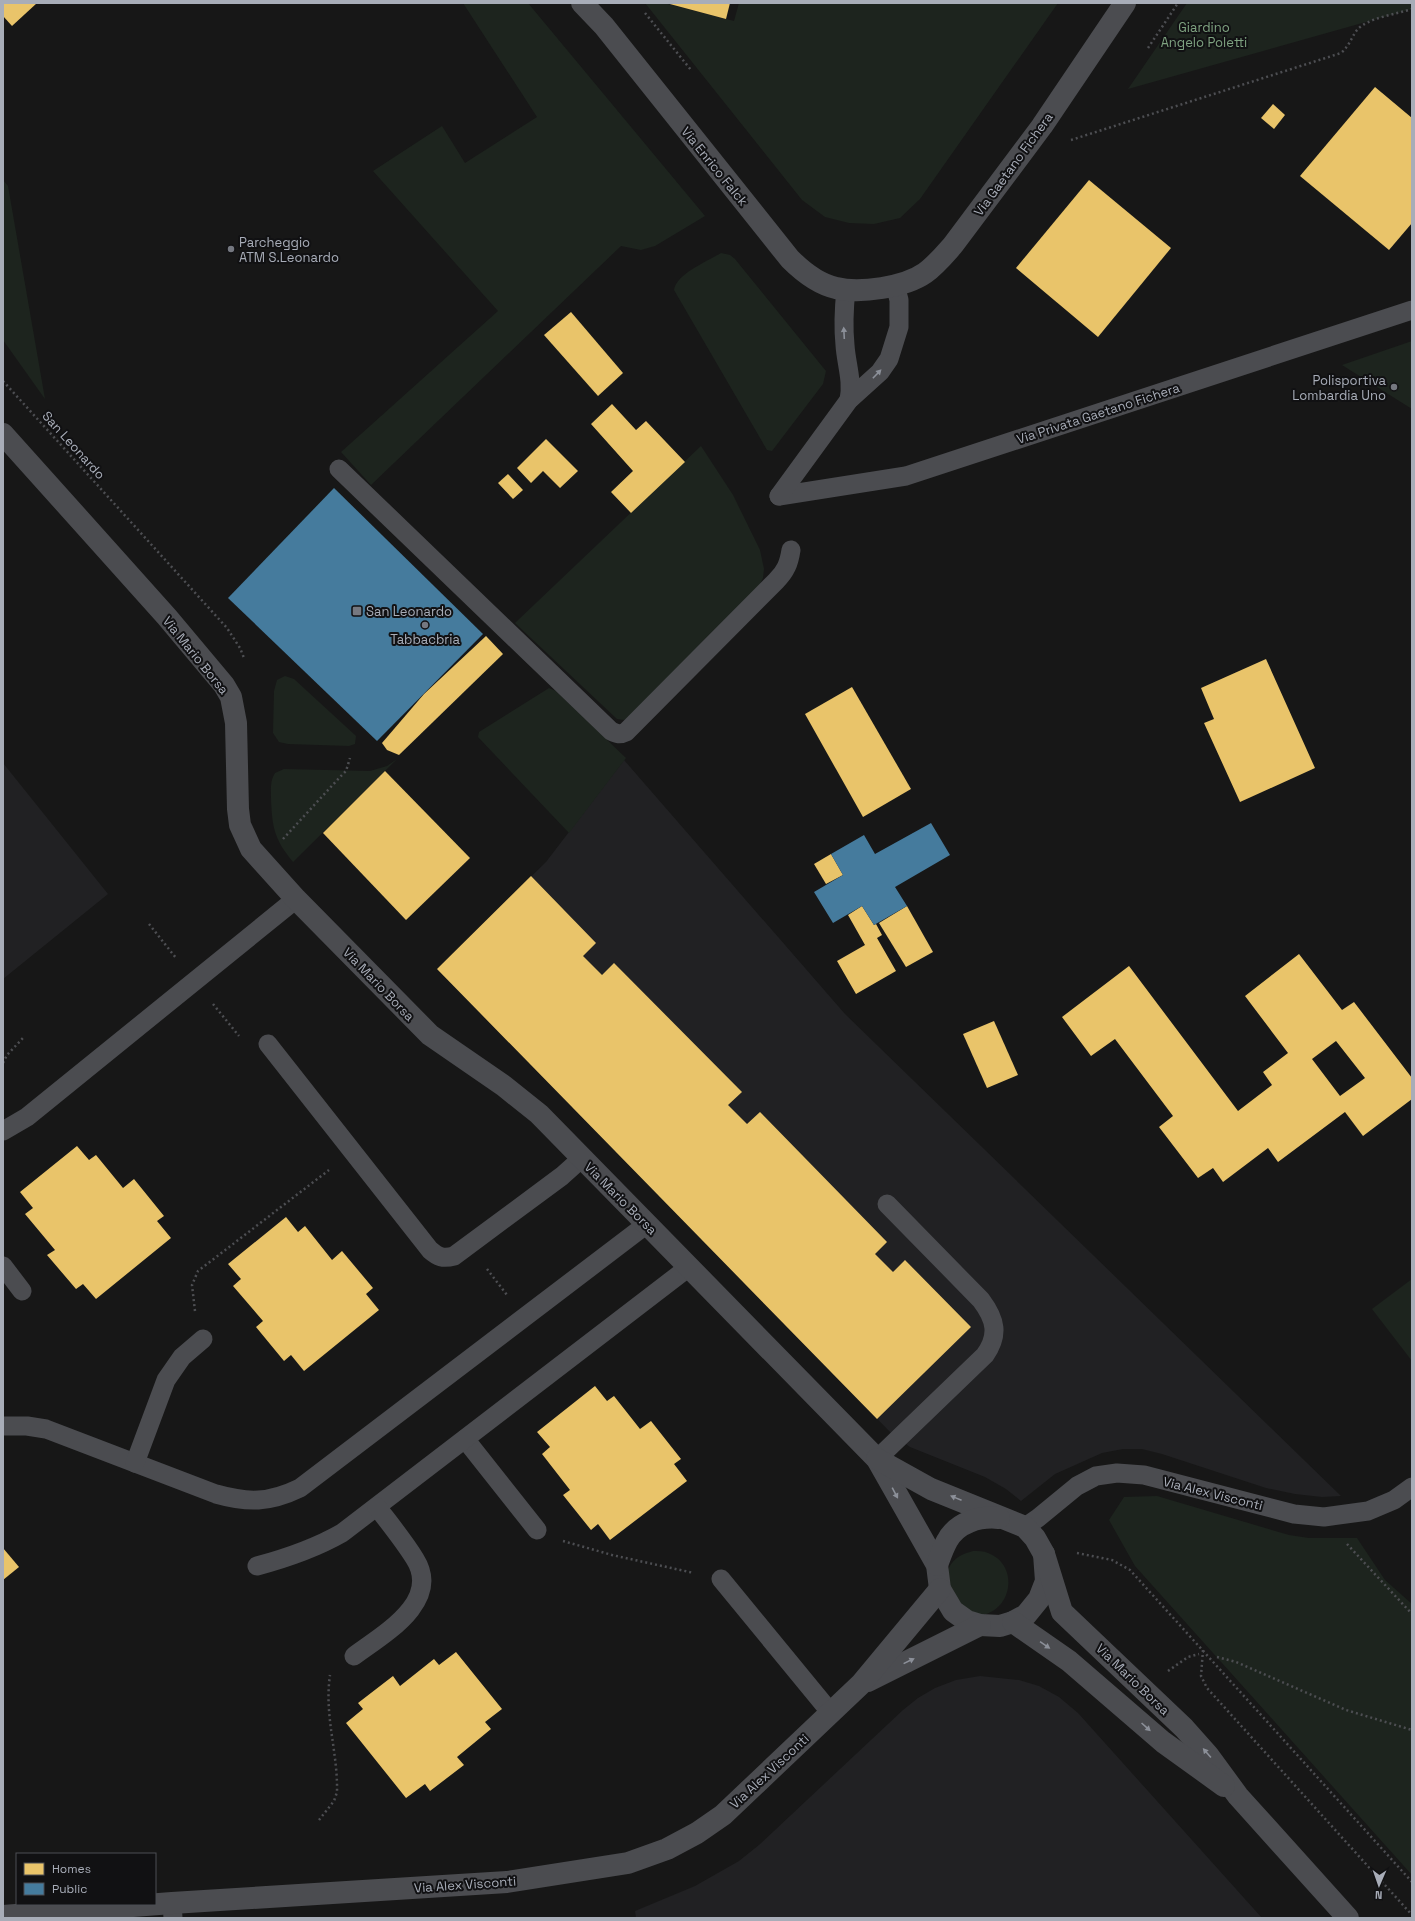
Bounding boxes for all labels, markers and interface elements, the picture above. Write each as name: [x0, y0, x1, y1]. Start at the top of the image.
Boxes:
park label: Giardino Angelo Poletti: [1161, 19, 1247, 51]
street label: Via Gaetano Fichera: [970, 109, 1057, 219]
street label: Via Enrico Falck: [678, 123, 752, 209]
place label: Parcheggio ATM S.Leonardo: [239, 234, 339, 266]
marker: Parcheggio ATM S.Leonardo: [226, 244, 236, 254]
one-way arrow: [841, 326, 847, 339]
one-way arrow: [873, 369, 882, 379]
place label: Polisportiva Lombardia Uno: [1292, 372, 1387, 404]
street label: Via Privata Gaetano Fichera: [1014, 379, 1182, 448]
marker: Polisportiva Lombardia Uno: [1389, 382, 1399, 392]
street label: San Leonardo: [39, 408, 109, 483]
place label: San Leonardo: [366, 603, 452, 620]
marker: San Leonardo: [351, 605, 363, 617]
street label: Via Mario Borsa: [159, 613, 233, 698]
marker: Tabbacbria: [420, 620, 430, 630]
place label: Tabbacbria: [390, 631, 460, 648]
street label: Via Mario Borsa: [339, 944, 418, 1025]
street label: Via Mario Borsa: [581, 1158, 661, 1239]
street label: Via Alex Visconti: [1161, 1473, 1265, 1514]
one-way arrow: [892, 1487, 899, 1499]
one-way arrow: [949, 1495, 961, 1501]
street label: Via Mario Borsa: [1092, 1640, 1173, 1719]
one-way arrow: [1040, 1641, 1050, 1649]
one-way arrow: [903, 1658, 915, 1664]
one-way arrow: [1141, 1722, 1151, 1731]
street label: Via Alex Visconti: [726, 1730, 813, 1812]
one-way arrow: [1202, 1748, 1211, 1758]
legend: [16, 1853, 156, 1905]
text: Homes: [52, 1861, 91, 1877]
north arrow: [1359, 1865, 1399, 1905]
street label: Via Alex Visconti: [413, 1872, 517, 1897]
text: Public: [52, 1881, 87, 1897]
text: N: [1375, 1888, 1383, 1902]

